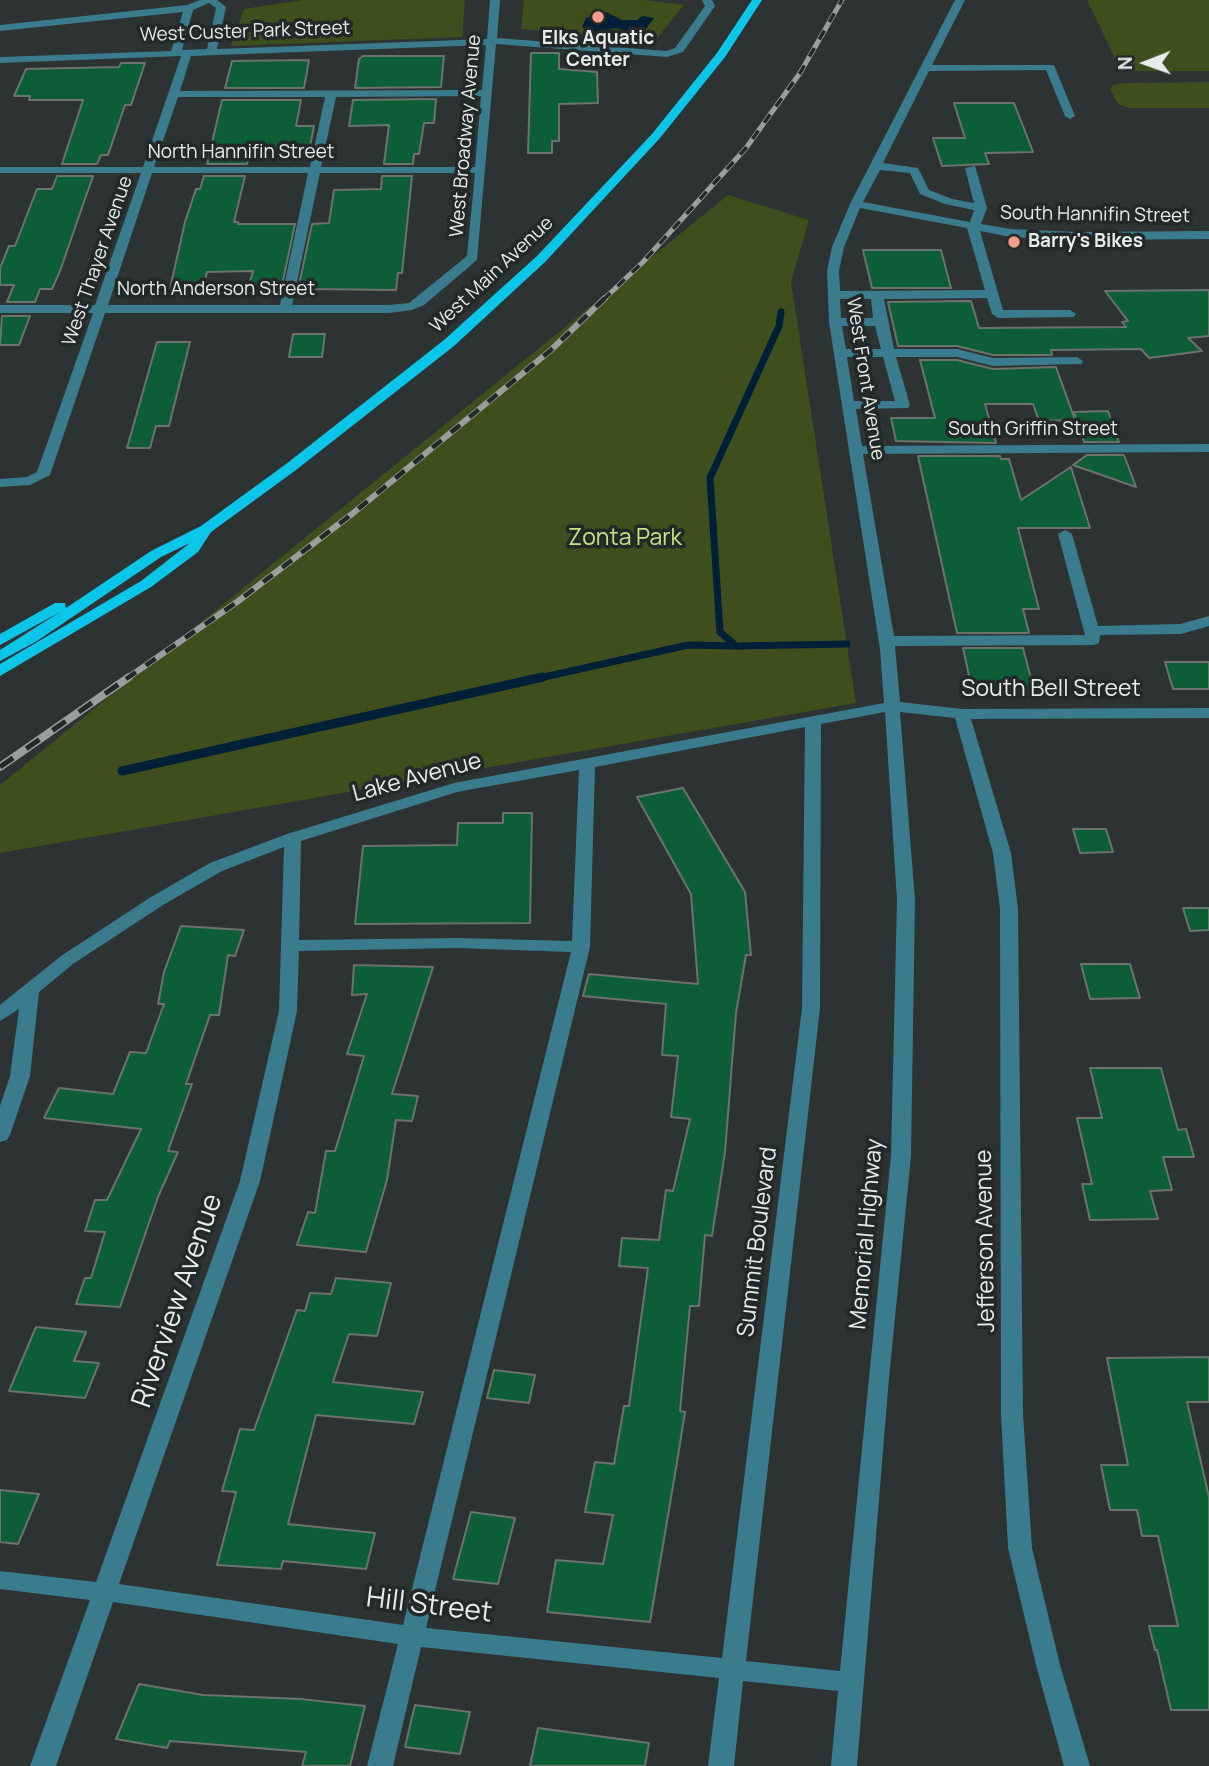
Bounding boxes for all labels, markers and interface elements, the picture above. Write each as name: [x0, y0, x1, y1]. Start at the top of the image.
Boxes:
marker: Elks Aquatic Center: [590, 9, 606, 25]
street label: West Custer Park Street: [139, 17, 351, 47]
place label: Elks Aquatic Center: [542, 28, 654, 72]
north arrow: [1111, 28, 1181, 98]
street label: West Broadway Avenue: [446, 34, 486, 238]
text: N: [1112, 56, 1138, 70]
street label: North Hannifin Street: [148, 142, 334, 164]
street label: West Thayer Avenue: [58, 173, 138, 349]
street label: South Hannifin Street: [1000, 202, 1190, 228]
street label: West Main Avenue: [426, 212, 558, 338]
place label: Barry's Bikes: [1028, 231, 1143, 253]
marker: Barry's Bikes: [1006, 234, 1022, 250]
street label: North Anderson Street: [117, 279, 315, 301]
street label: West Front Avenue: [841, 296, 889, 462]
street label: South Griffin Street: [948, 419, 1118, 441]
park label: Zonta Park: [568, 525, 682, 553]
street label: South Bell Street: [961, 676, 1141, 704]
street label: Lake Avenue: [349, 748, 485, 808]
street label: Memorial Highway: [845, 1137, 889, 1331]
street label: Summit Boulevard: [733, 1145, 783, 1339]
street label: Jefferson Avenue: [971, 1149, 1001, 1333]
street label: Riverview Avenue: [126, 1190, 230, 1412]
street label: Hill Street: [364, 1582, 494, 1630]

